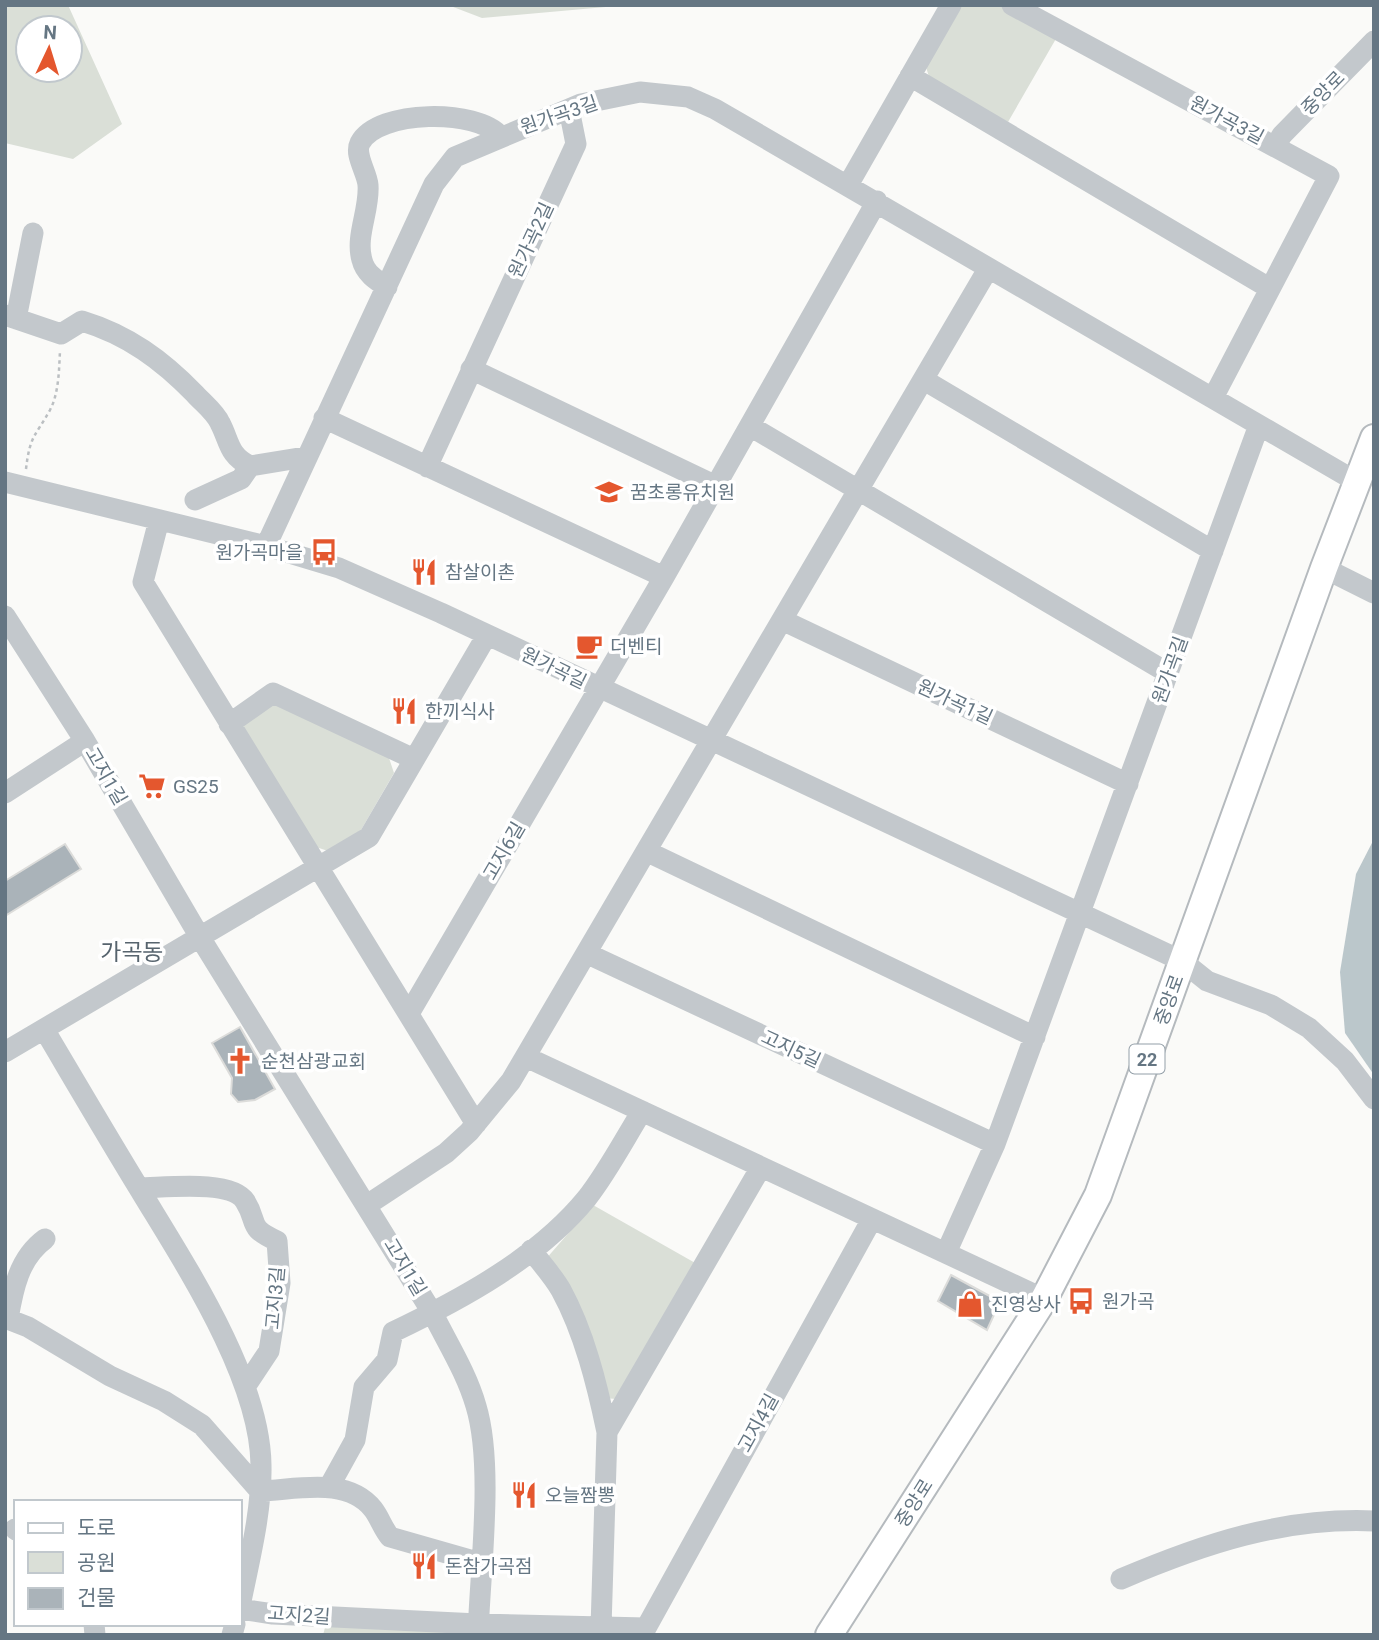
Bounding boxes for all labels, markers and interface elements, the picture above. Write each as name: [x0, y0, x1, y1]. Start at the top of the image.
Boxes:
north arrow: [14, 14, 84, 84]
text: N: [43, 21, 58, 44]
street label: 중앙로: [1297, 66, 1349, 120]
street label: 원가곡3길: [517, 91, 601, 139]
street label: 원가곡3길: [1186, 91, 1268, 149]
street label: 원가곡2길: [504, 199, 558, 281]
school or university icon: 꿈초롱유치원: [594, 477, 624, 507]
place label: 꿈초롱유치원: [630, 481, 735, 504]
bus stop icon: 원가곡마을: [309, 537, 339, 567]
place label: 원가곡마을: [216, 541, 303, 564]
restaurant icon: 참살이촌: [409, 557, 439, 587]
place label: 참살이촌: [445, 561, 515, 584]
cafe icon: 더벤티: [574, 631, 604, 661]
street label: 원가곡길: [1147, 633, 1193, 707]
place label: 더벤티: [610, 635, 662, 658]
street label: 원가곡길: [518, 642, 590, 694]
street label: 원가곡1길: [914, 675, 996, 729]
restaurant icon: 한끼식사: [389, 696, 419, 726]
place label: 한끼식사: [425, 700, 495, 723]
street label: 고지1길: [80, 743, 132, 809]
supermarket icon: GS25: [137, 771, 167, 801]
place label: GS25: [173, 775, 219, 798]
street label: 고지6길: [478, 818, 530, 884]
district label: 가곡동: [100, 939, 164, 966]
street label: 중앙로: [1149, 971, 1189, 1029]
street label: 고지5길: [758, 1025, 824, 1073]
road number: 22: [1130, 1044, 1164, 1074]
church icon: 순천삼광교회: [225, 1046, 255, 1076]
place label: 순천삼광교회: [261, 1050, 366, 1073]
street label: 고지1길: [379, 1234, 431, 1300]
street label: 고지3길: [261, 1266, 289, 1330]
bus stop icon: 원가곡: [1066, 1286, 1096, 1316]
shop icon: 진영상사: [955, 1289, 985, 1319]
place label: 원가곡: [1102, 1290, 1154, 1313]
place label: 진영상사: [991, 1293, 1061, 1316]
street label: 고지4길: [733, 1390, 783, 1456]
street label: 중앙로: [890, 1475, 938, 1531]
restaurant icon: 오늘짬뽕: [509, 1480, 539, 1510]
place label: 오늘짬뽕: [545, 1484, 615, 1507]
legend: [14, 1500, 242, 1626]
text: 도로: [77, 1516, 116, 1540]
text: 공원: [77, 1551, 116, 1575]
restaurant icon: 돈참가곡점: [409, 1551, 439, 1581]
place label: 돈참가곡점: [445, 1555, 532, 1578]
text: 건물: [77, 1586, 116, 1610]
street label: 고지2길: [267, 1601, 331, 1629]

